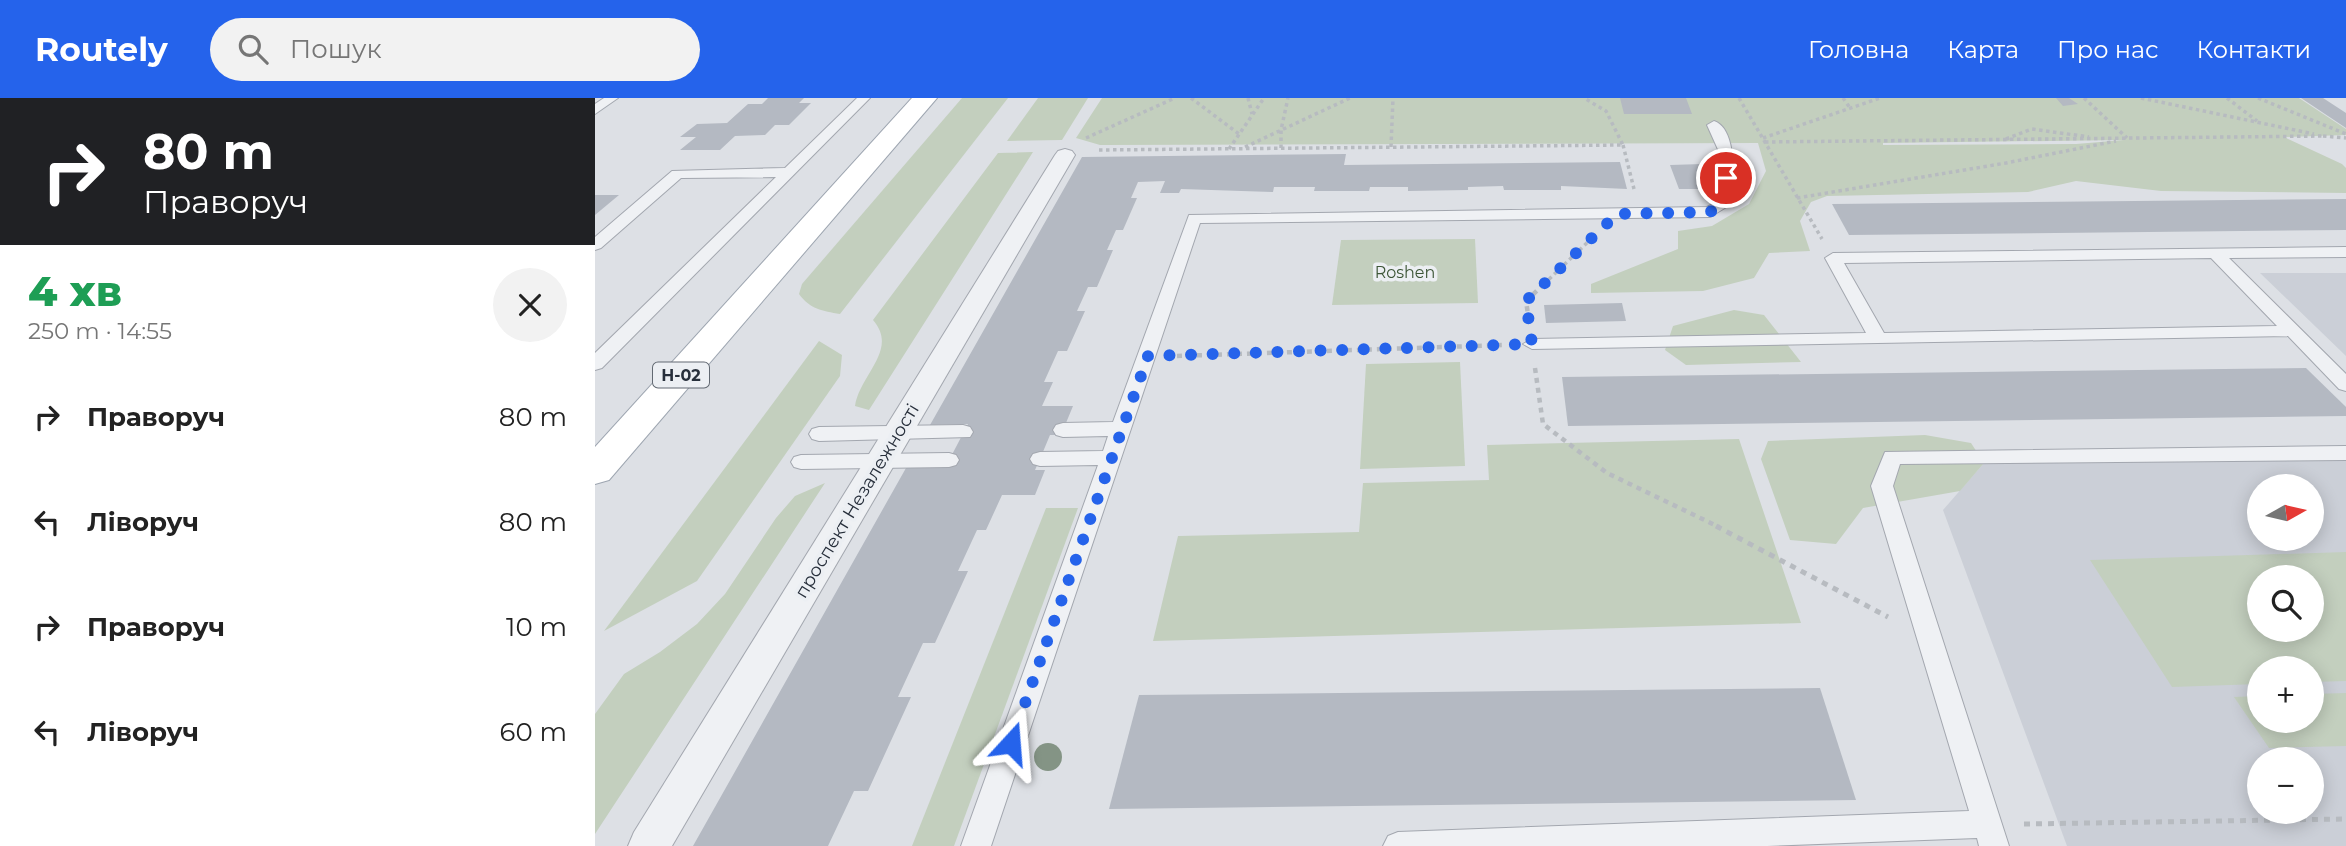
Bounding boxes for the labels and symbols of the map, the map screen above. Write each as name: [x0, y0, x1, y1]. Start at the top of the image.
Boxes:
pin: [1696, 148, 1756, 208]
park label: Roshen: [1375, 263, 1435, 282]
road number: Н-02: [653, 362, 709, 388]
street label: проспект Незалежності: [790, 400, 924, 602]
north arrow: [2247, 474, 2324, 551]
position arrow: [974, 706, 1048, 780]

